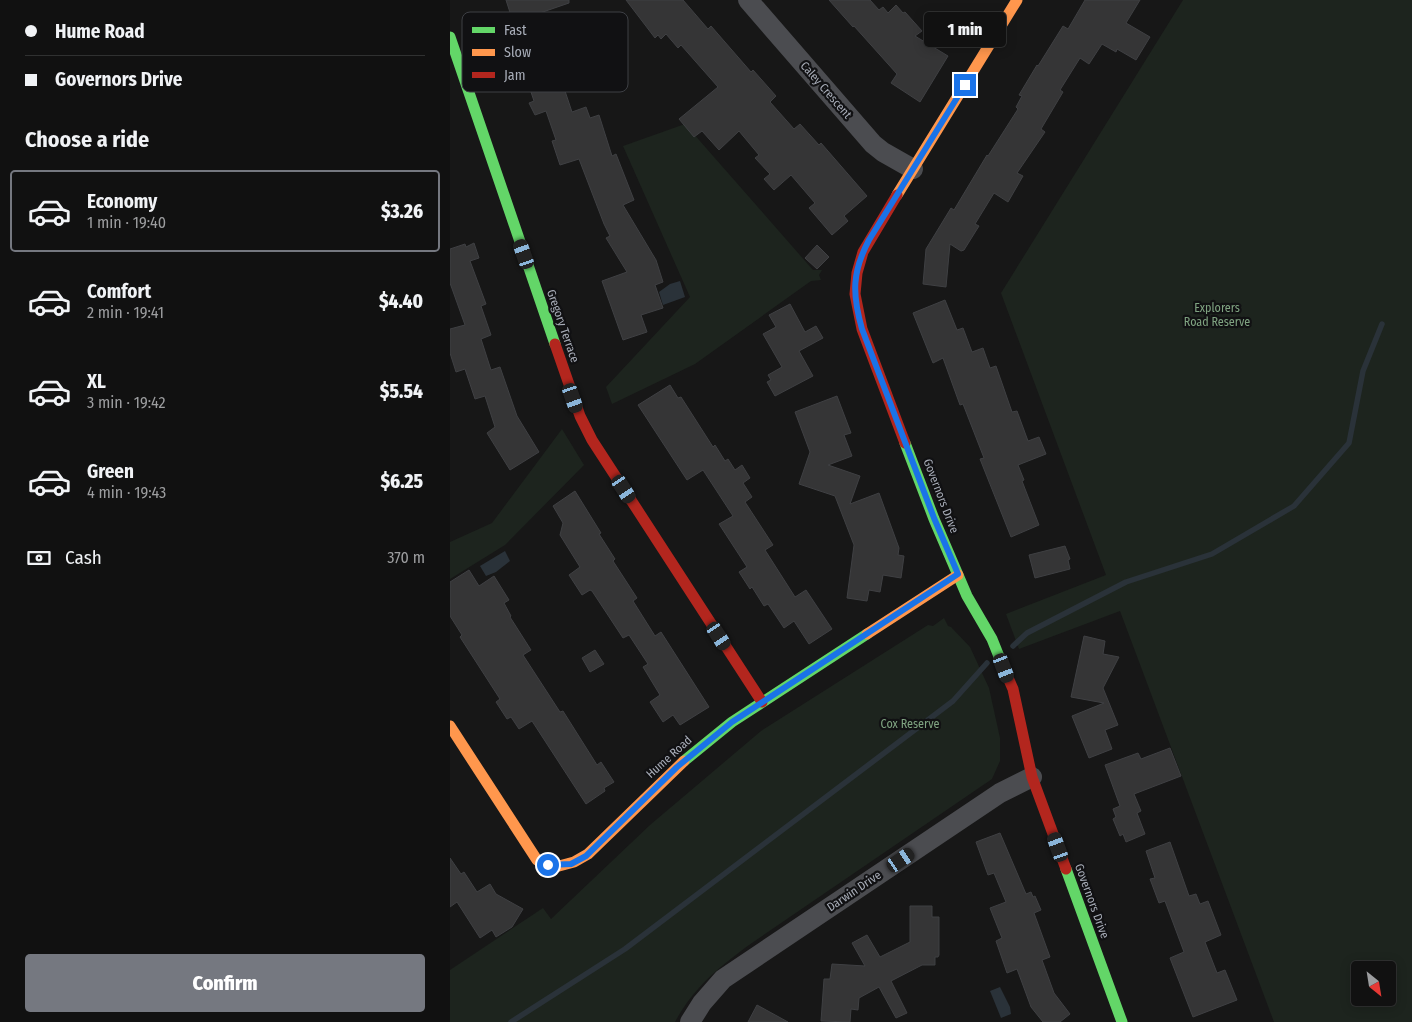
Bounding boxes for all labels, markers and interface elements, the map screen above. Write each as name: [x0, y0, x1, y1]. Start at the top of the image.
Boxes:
legend: [462, 12, 628, 92]
callout: 1 min: [924, 12, 1006, 48]
text: Hume Road: [55, 20, 145, 43]
text: 1 min: [948, 20, 982, 39]
text: Fast: [504, 22, 527, 39]
text: Slow: [504, 44, 531, 61]
street label: Caley Crescent: [797, 59, 855, 121]
text: Jam: [504, 67, 525, 84]
text: Governors Drive: [55, 68, 182, 91]
route end: [954, 74, 976, 96]
text: Choose a ride: [25, 126, 149, 153]
icon: car: [27, 189, 72, 234]
text: Economy: [87, 190, 157, 213]
text: $3.26: [381, 200, 423, 223]
text: 1 min · 19:40: [87, 213, 166, 232]
car: [512, 237, 535, 271]
icon: car: [27, 279, 72, 324]
text: Comfort: [87, 280, 151, 303]
street label: Gregory Terrace: [544, 288, 582, 364]
text: $4.40: [379, 290, 423, 313]
park label: Explorers Road Reserve: [1184, 301, 1250, 329]
text: 2 min · 19:41: [87, 303, 164, 322]
icon: car: [27, 369, 72, 414]
text: XL: [87, 370, 106, 393]
text: $5.54: [380, 380, 423, 403]
car: [561, 381, 584, 415]
text: 3 min · 19:42: [87, 393, 166, 412]
street label: Governors Drive: [920, 457, 962, 535]
icon: car: [27, 459, 72, 504]
text: Green: [87, 460, 134, 483]
text: $6.25: [380, 470, 423, 493]
car: [609, 472, 638, 506]
text: 4 min · 19:43: [87, 483, 166, 502]
icon: cash: [25, 544, 53, 572]
text: Cash: [65, 546, 102, 569]
text: 370 m: [387, 548, 425, 567]
car: [704, 619, 733, 653]
car: [991, 651, 1016, 685]
park label: Cox Reserve: [881, 717, 940, 731]
street label: Hume Road: [643, 733, 695, 781]
car: [1045, 830, 1070, 864]
car: [884, 845, 917, 875]
route start: [537, 854, 559, 876]
street label: Governors Drive: [1072, 862, 1112, 940]
street label: Darwin Drive: [824, 868, 884, 914]
button: Confirm: [25, 954, 425, 1012]
north arrow: [1351, 961, 1396, 1006]
map controls: [1351, 961, 1396, 1006]

